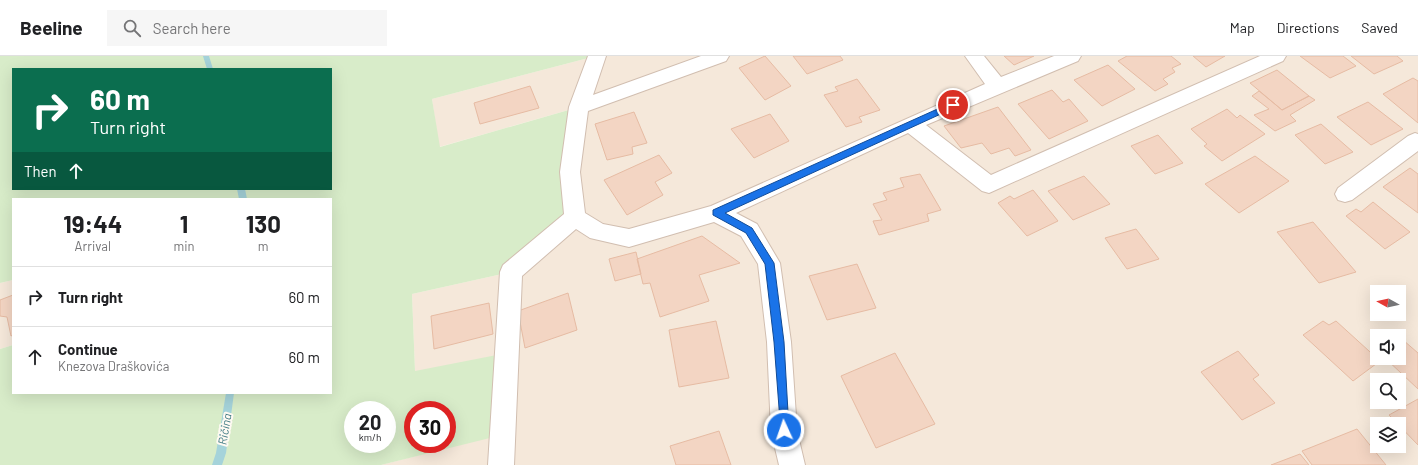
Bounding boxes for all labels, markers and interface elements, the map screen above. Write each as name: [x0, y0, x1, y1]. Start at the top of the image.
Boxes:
search box: [107, 10, 387, 46]
text: Beeline: [20, 16, 83, 39]
icon: search: [121, 17, 143, 39]
text: Search here: [153, 19, 231, 37]
text: Map: [1230, 19, 1255, 36]
text: Directions: [1277, 19, 1339, 36]
text: Saved: [1361, 19, 1398, 36]
text: 60 m: [90, 82, 150, 116]
icon: right: [24, 84, 76, 136]
pin: [936, 88, 970, 122]
icon: arrive: [942, 94, 964, 116]
text: Turn right: [90, 116, 166, 138]
icon: ahead: [65, 160, 87, 182]
text: Then: [24, 162, 57, 180]
text: 19:44: [63, 209, 122, 238]
text: 1: [180, 209, 188, 238]
text: 130: [246, 209, 281, 238]
text: Arrival: [75, 238, 111, 254]
text: min: [173, 238, 194, 254]
text: m: [258, 238, 269, 254]
north arrow: [1370, 285, 1406, 321]
map controls: [1370, 285, 1406, 453]
icon: right: [24, 286, 46, 308]
text: Turn right: [58, 288, 123, 306]
text: 60 m: [288, 288, 320, 306]
button: sound: [1370, 329, 1406, 365]
text: Continue: [58, 340, 118, 358]
icon: ahead: [24, 346, 46, 368]
text: 60 m: [288, 348, 320, 366]
text: Knezova Draškovića: [58, 358, 169, 374]
button: search: [1370, 373, 1406, 409]
speed limit sign: 30: [404, 401, 456, 453]
position arrow: [763, 409, 805, 451]
text: 20: [359, 410, 381, 434]
water label: Ričina: [214, 412, 234, 446]
button: layers: [1370, 417, 1406, 453]
text: km/h: [359, 431, 381, 443]

